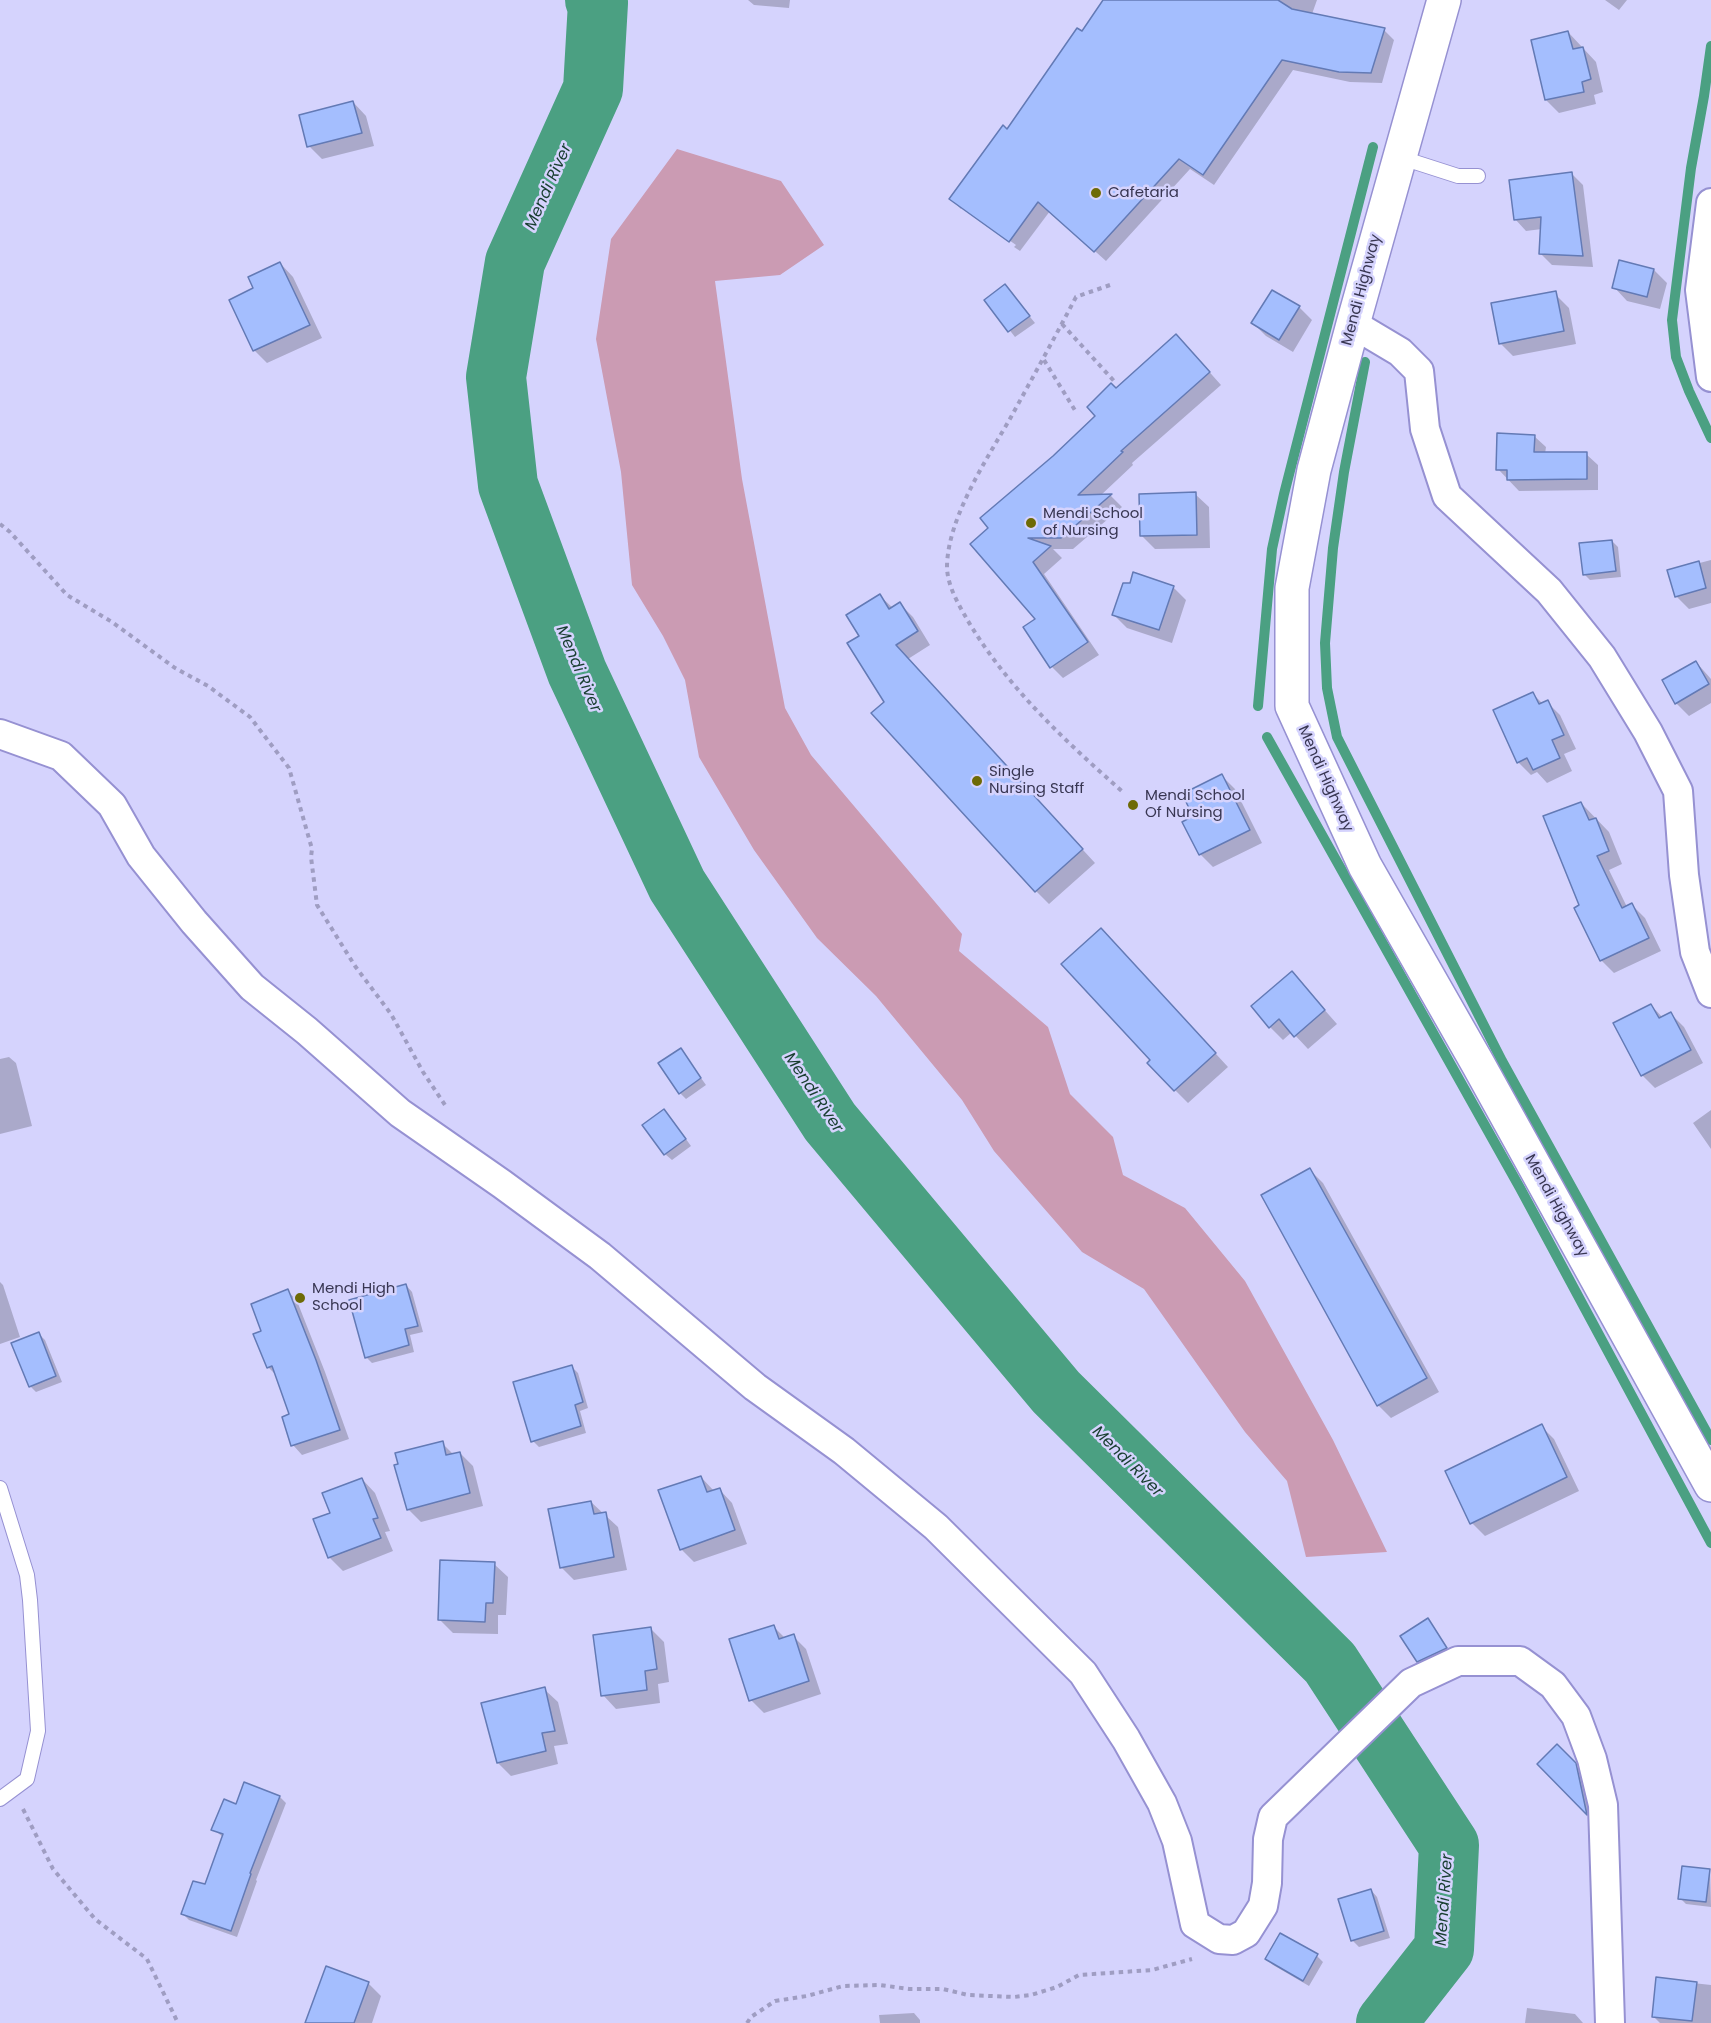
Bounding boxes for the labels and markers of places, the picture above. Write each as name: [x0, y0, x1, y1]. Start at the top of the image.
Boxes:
place label: Cafetaria: [1108, 184, 1179, 202]
marker: Cafetaria: [1089, 186, 1103, 200]
place label: Mendi School of Nursing: [1043, 505, 1143, 540]
marker: Mendi School of Nursing: [1024, 516, 1038, 530]
place label: Single Nursing Staff: [989, 763, 1084, 798]
marker: Single Nursing Staff: [970, 774, 984, 788]
place label: Mendi School Of Nursing: [1145, 787, 1245, 822]
marker: Mendi School Of Nursing: [1126, 798, 1140, 812]
place label: Mendi High School: [312, 1280, 395, 1315]
marker: Mendi High School: [293, 1291, 307, 1305]

